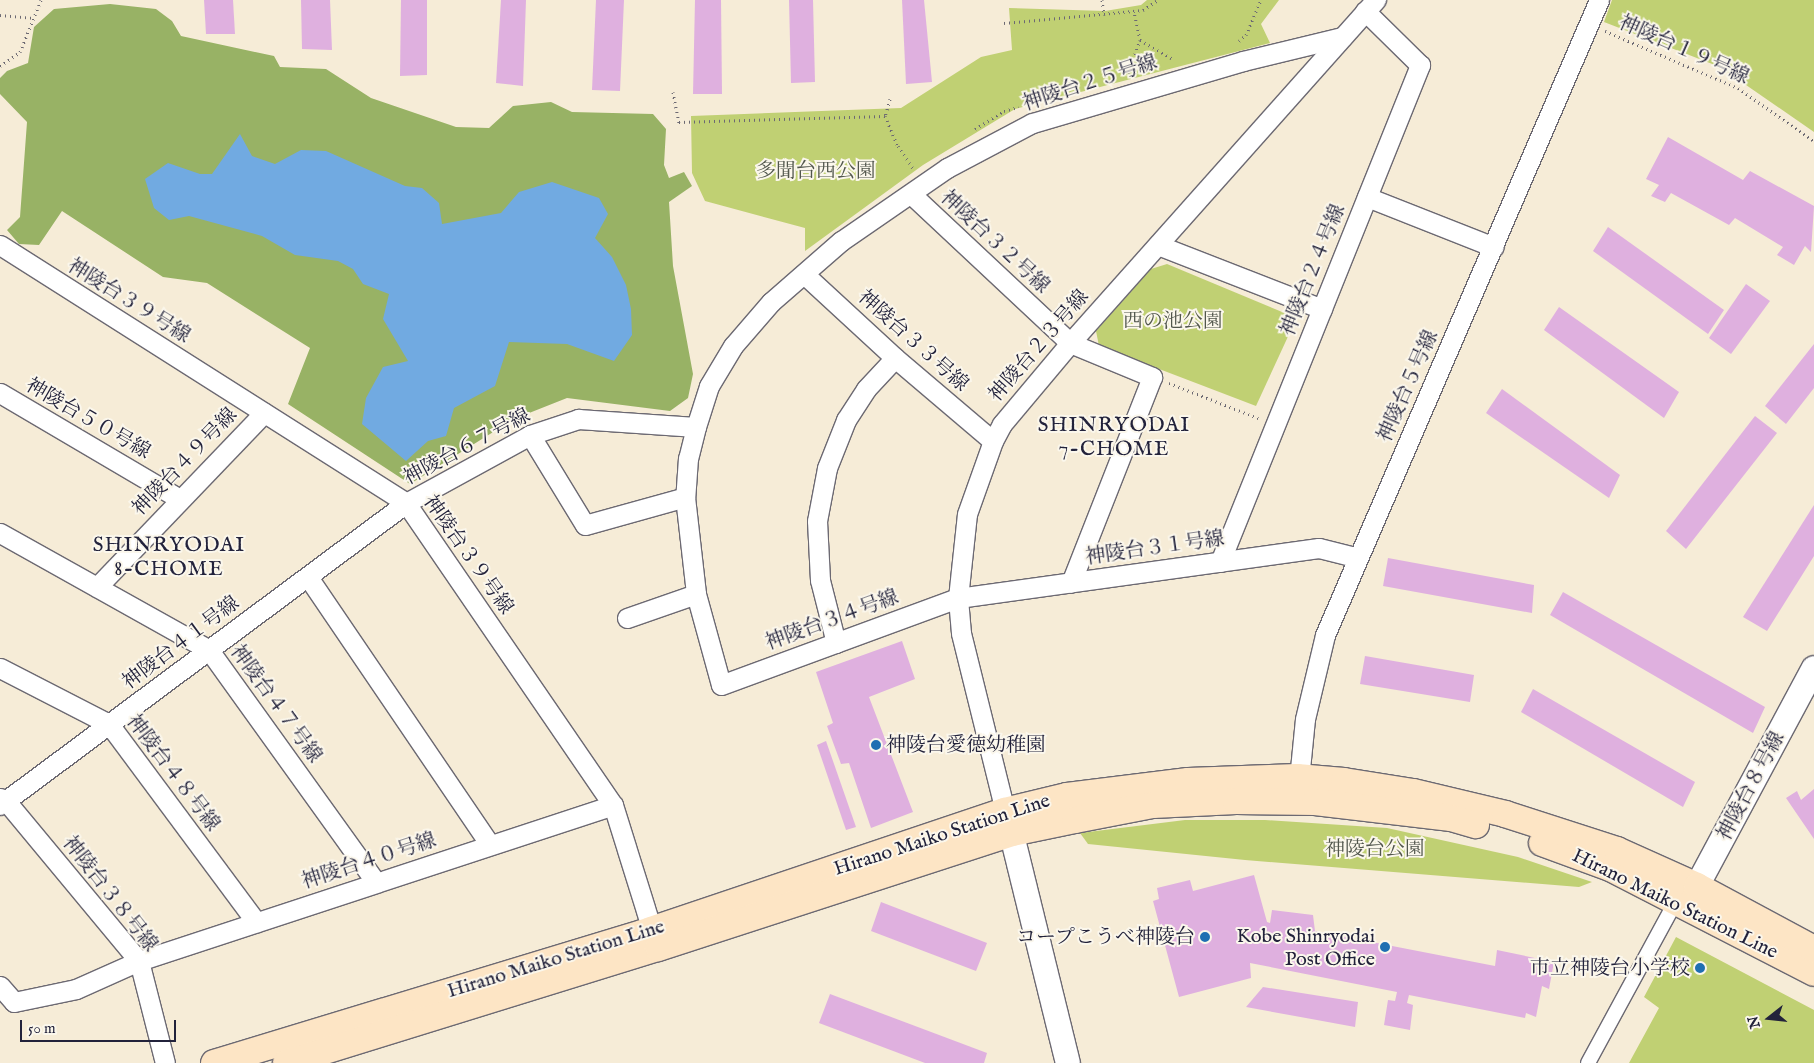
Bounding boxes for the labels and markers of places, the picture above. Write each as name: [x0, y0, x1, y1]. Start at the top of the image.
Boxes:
place label: 神陵台愛徳幼稚園: [886, 733, 1046, 757]
marker: 神陵台愛徳幼稚園: [870, 739, 882, 751]
place label: Kobe Shinryodai Post Office: [1236, 924, 1375, 971]
place label: コープこうべ神陵台: [1015, 925, 1195, 949]
marker: コープこうべ神陵台: [1199, 931, 1211, 943]
marker: Kobe Shinryodai Post Office: [1379, 941, 1391, 953]
place label: 市立神陵台小学校: [1530, 956, 1690, 980]
marker: 市立神陵台小学校: [1694, 962, 1706, 974]

